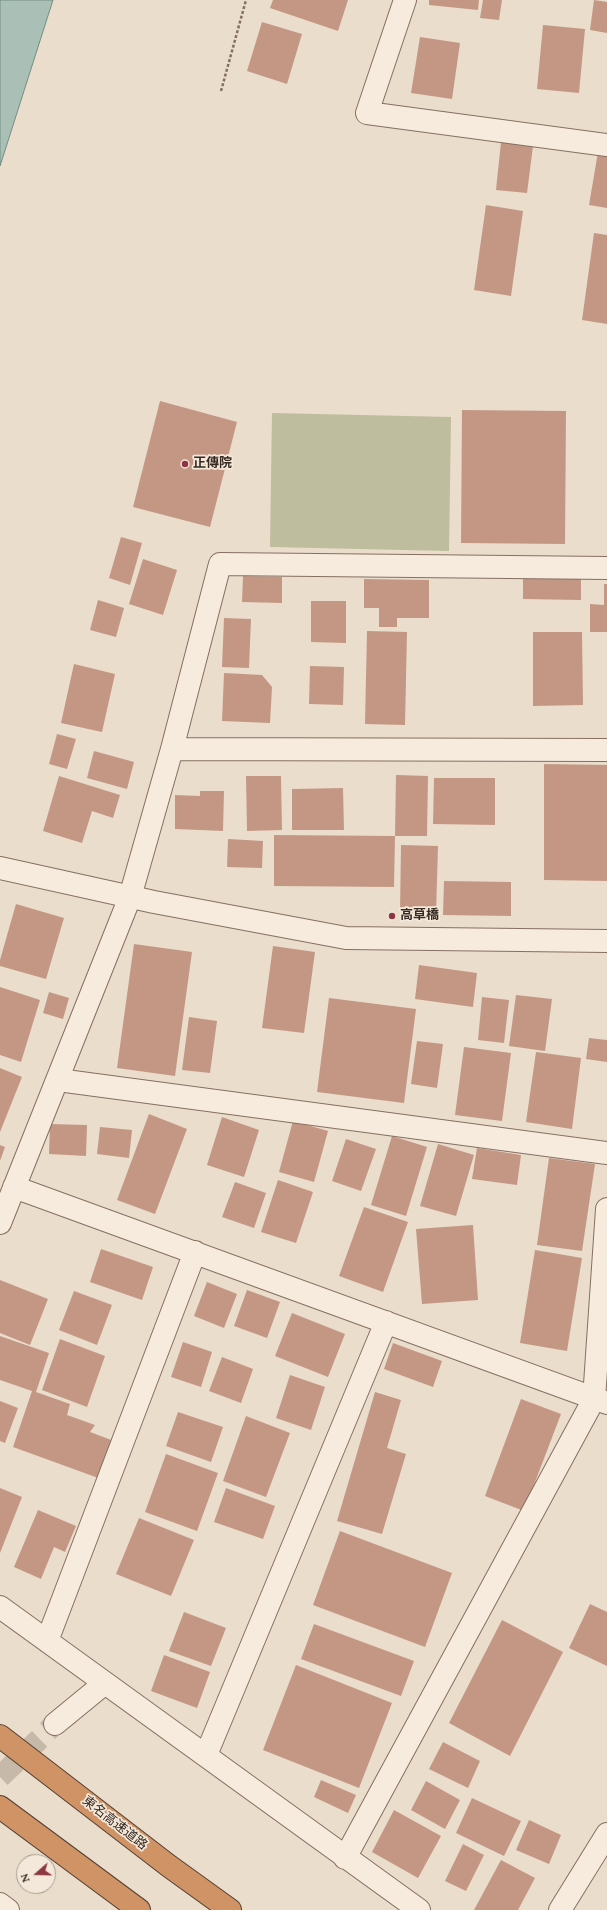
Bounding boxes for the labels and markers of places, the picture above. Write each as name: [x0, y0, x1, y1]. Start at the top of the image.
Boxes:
place label: 正傳院: [193, 456, 232, 472]
marker: 正傳院: [180, 459, 190, 469]
place label: 高草橋: [400, 908, 439, 924]
marker: 高草橋: [387, 911, 397, 921]

